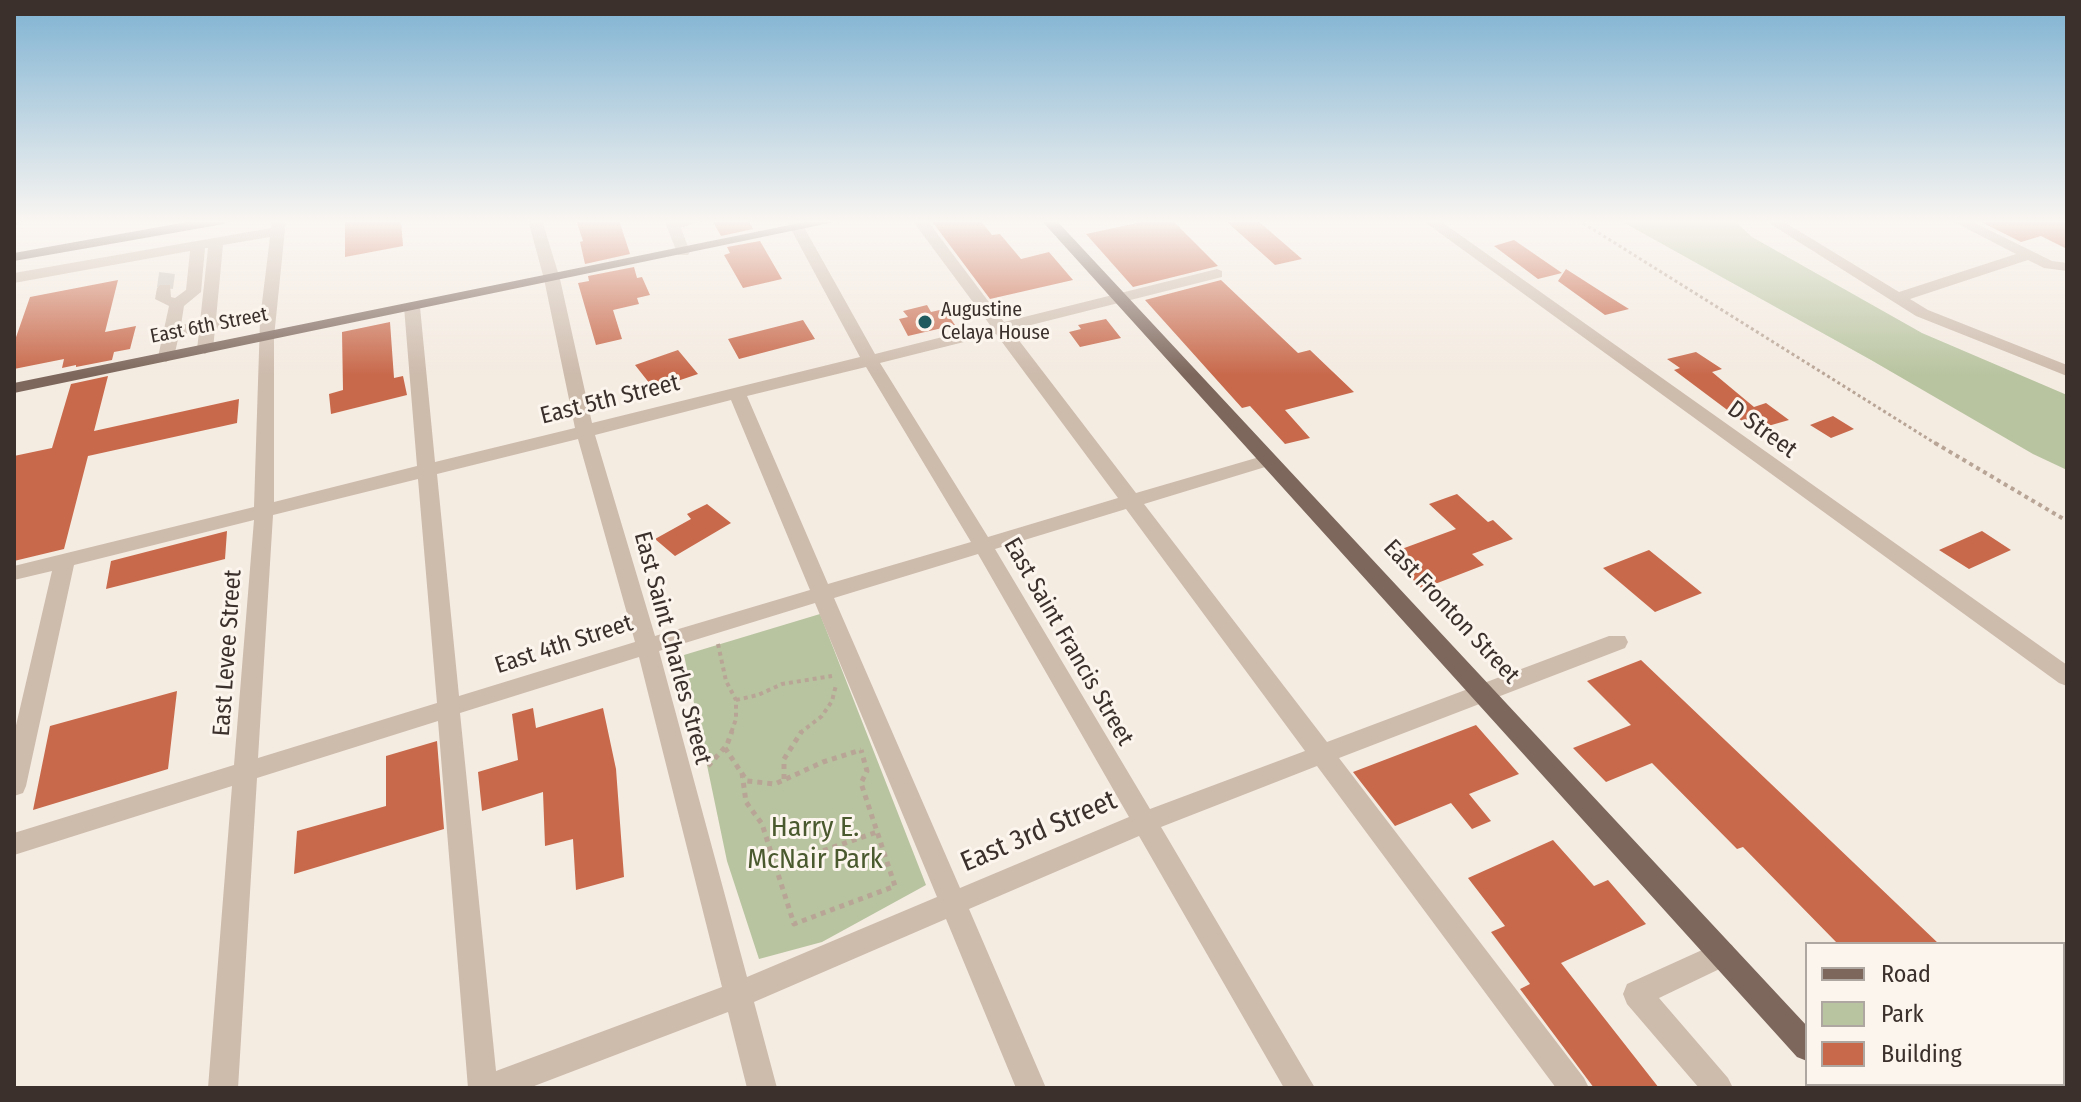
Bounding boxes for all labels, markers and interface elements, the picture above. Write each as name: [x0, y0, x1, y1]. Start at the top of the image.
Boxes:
place label: Augustine Celaya House: [941, 298, 1050, 345]
street label: East 6th Street: [148, 303, 270, 349]
marker: Augustine Celaya House: [916, 313, 934, 331]
street label: East 5th Street: [537, 369, 683, 431]
street label: D Street: [1722, 395, 1802, 465]
street label: East Saint Charles Street: [627, 528, 717, 768]
street label: East Saint Francis Street: [997, 533, 1139, 751]
street label: East Fronton Street: [1377, 534, 1525, 690]
street label: East Levee Street: [208, 569, 248, 737]
street label: East 4th Street: [492, 609, 636, 681]
street label: East 3rd Street: [956, 784, 1122, 880]
park label: Harry E. McNair Park: [747, 811, 883, 877]
legend: [1805, 942, 2065, 1086]
text: Road: [1881, 960, 1931, 988]
text: Park: [1881, 1000, 1924, 1028]
text: Building: [1881, 1040, 1962, 1068]

